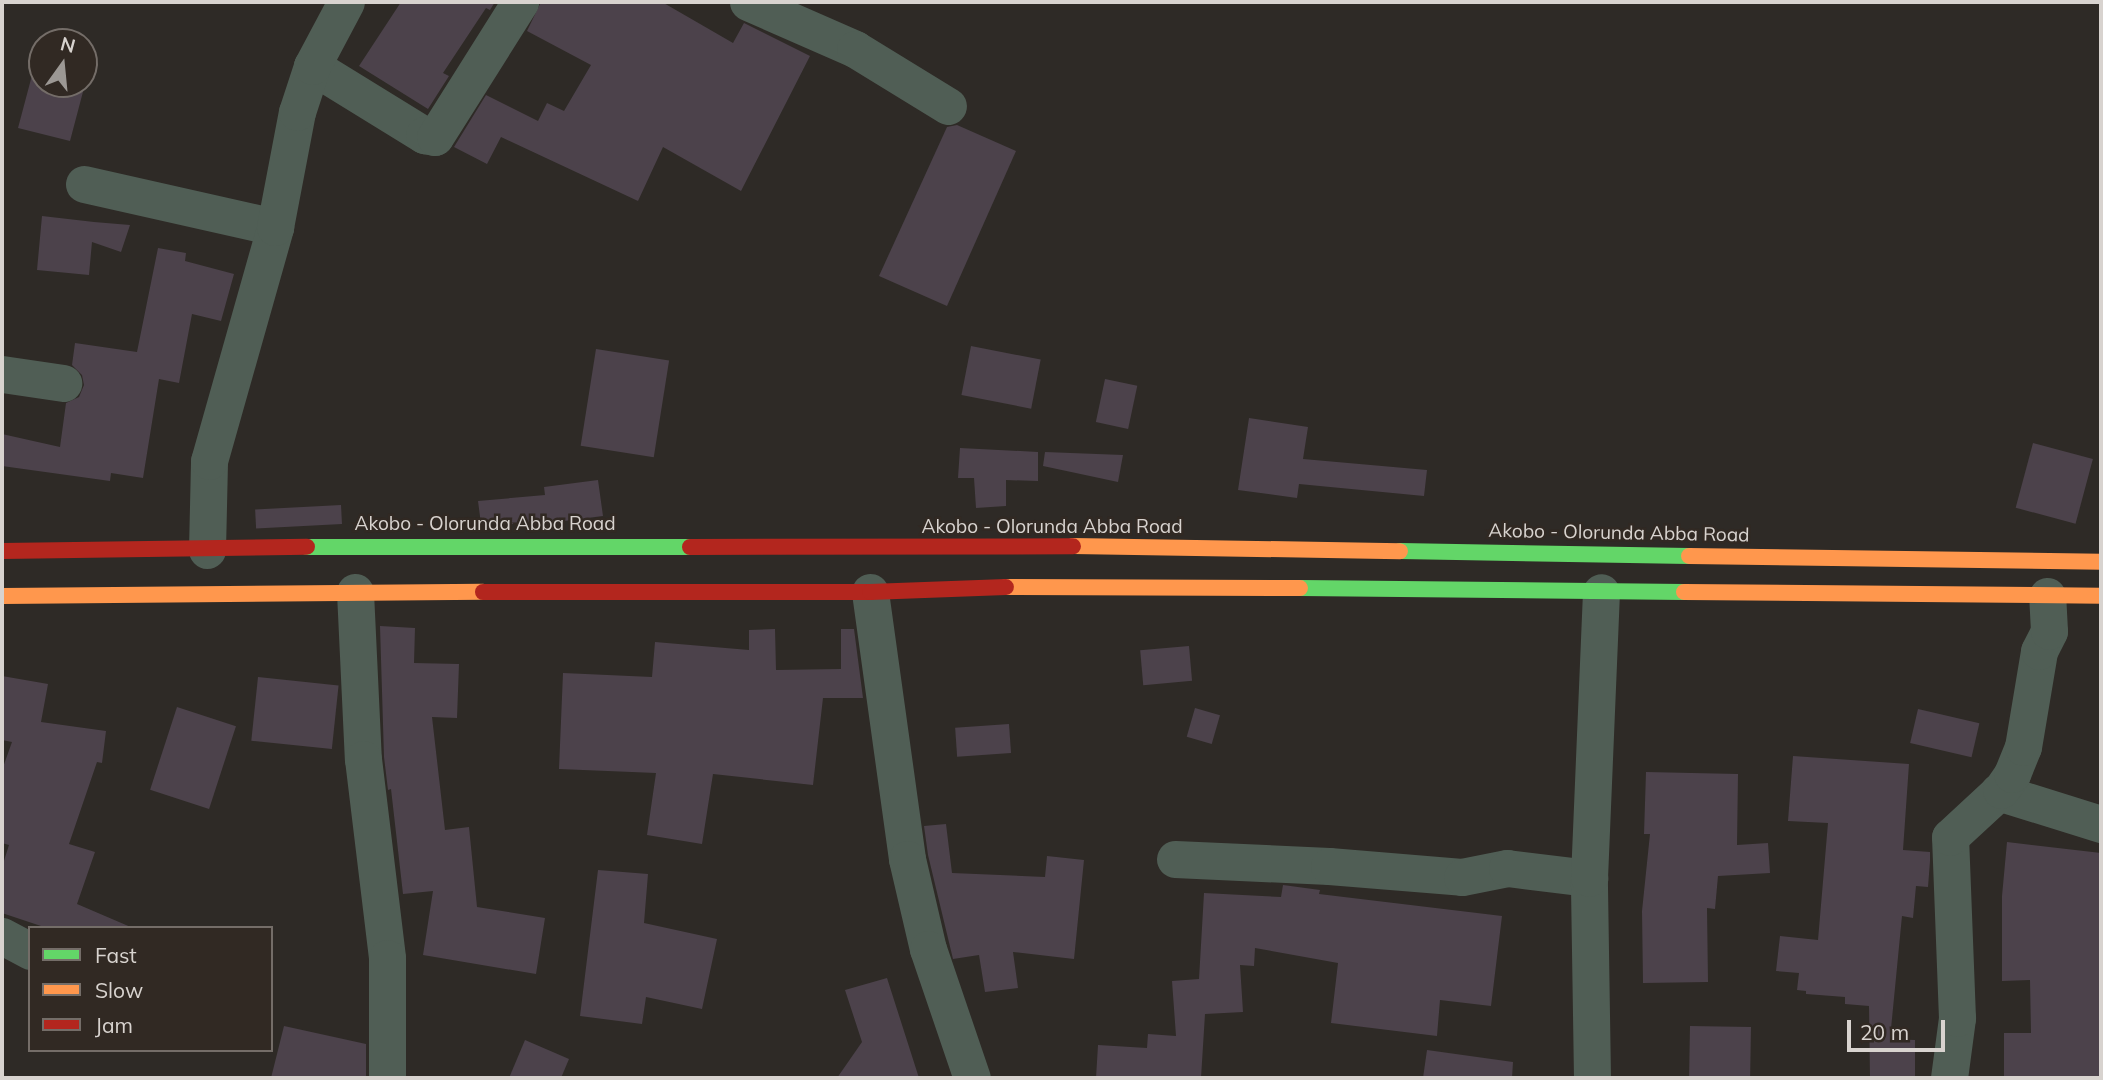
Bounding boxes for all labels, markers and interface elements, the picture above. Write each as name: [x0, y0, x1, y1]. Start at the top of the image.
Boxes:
north arrow: [28, 28, 98, 98]
text: N: [58, 31, 78, 58]
street label: Akobo - Olorunda Abba Road: [354, 513, 616, 535]
street label: Akobo - Olorunda Abba Road: [921, 516, 1183, 538]
street label: Akobo - Olorunda Abba Road: [1488, 519, 1750, 547]
legend: [28, 926, 273, 1052]
text: Fast: [95, 942, 137, 968]
text: Slow: [95, 977, 143, 1003]
scale bar: [1851, 1006, 1949, 1050]
text: Jam: [95, 1012, 133, 1038]
text: 20 m: [1860, 1019, 1909, 1045]

